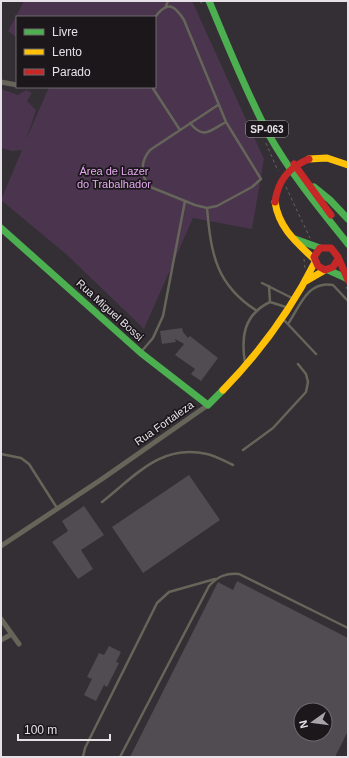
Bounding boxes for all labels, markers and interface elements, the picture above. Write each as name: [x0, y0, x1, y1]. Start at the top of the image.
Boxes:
legend: [16, 16, 156, 88]
text: Livre: [52, 25, 78, 39]
text: Lento: [52, 45, 82, 59]
text: Parado: [52, 65, 91, 79]
road number: SP-063: [246, 121, 288, 137]
park label: Área de Lazer do Trabalhador: [77, 165, 151, 190]
street label: Rua Miguel Bossi: [74, 277, 146, 343]
street label: Rua Fortaleza: [132, 398, 196, 448]
north arrow: [293, 702, 333, 742]
scale bar: [18, 716, 110, 742]
text: N: [297, 719, 310, 730]
text: 100 m: [24, 723, 57, 737]

